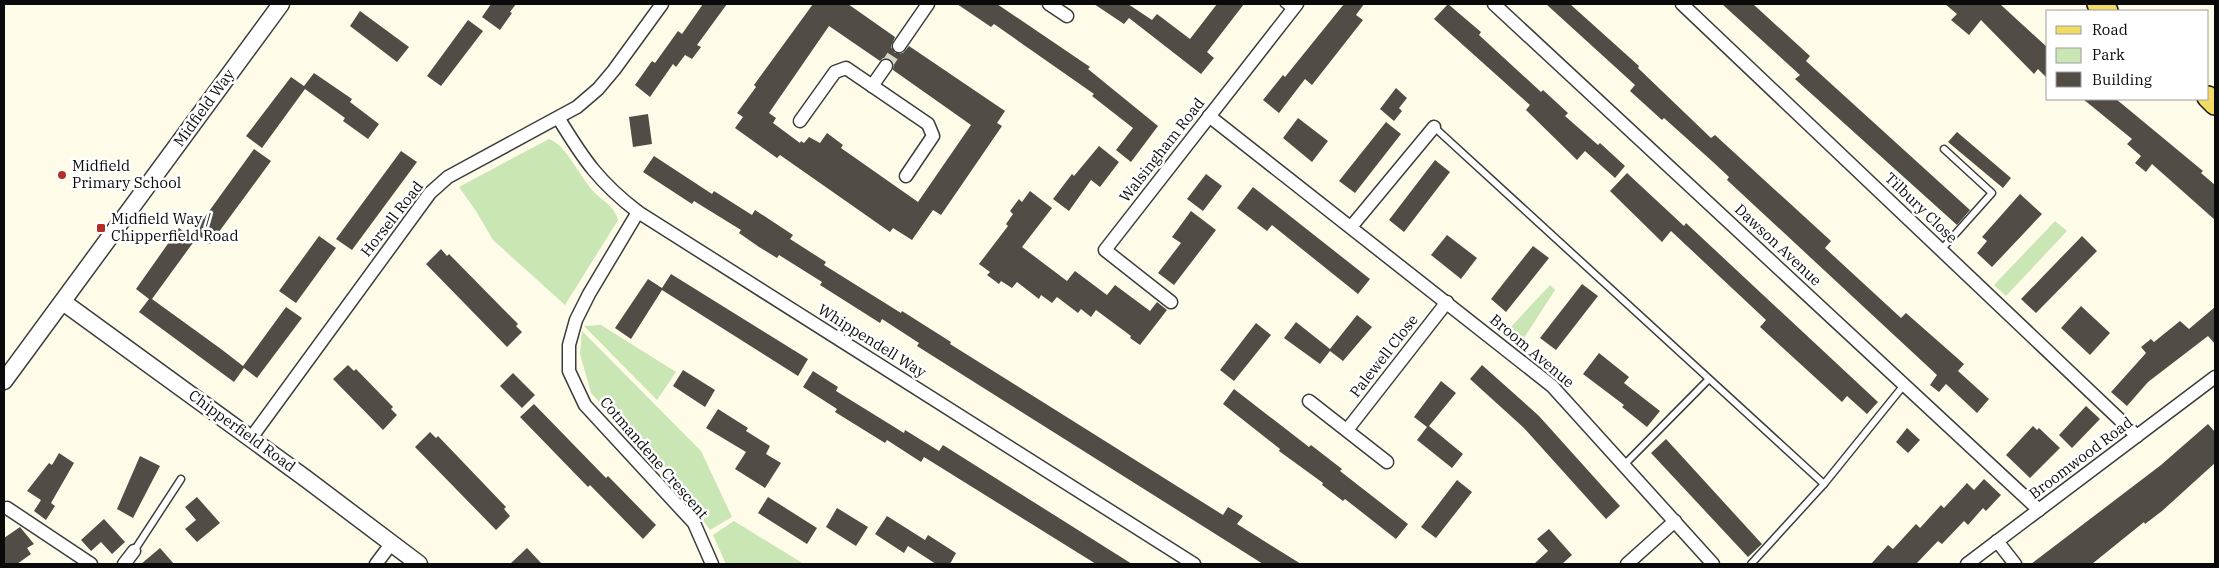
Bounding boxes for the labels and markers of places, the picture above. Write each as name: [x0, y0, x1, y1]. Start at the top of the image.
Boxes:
place label: Midfield Primary School: [72, 156, 181, 192]
marker: Midfield Primary School: [56, 169, 68, 181]
place label: Midfield Way / Chipperfield Road: [111, 209, 239, 245]
marker: Midfield Way / Chipperfield Road: [95, 222, 107, 234]

